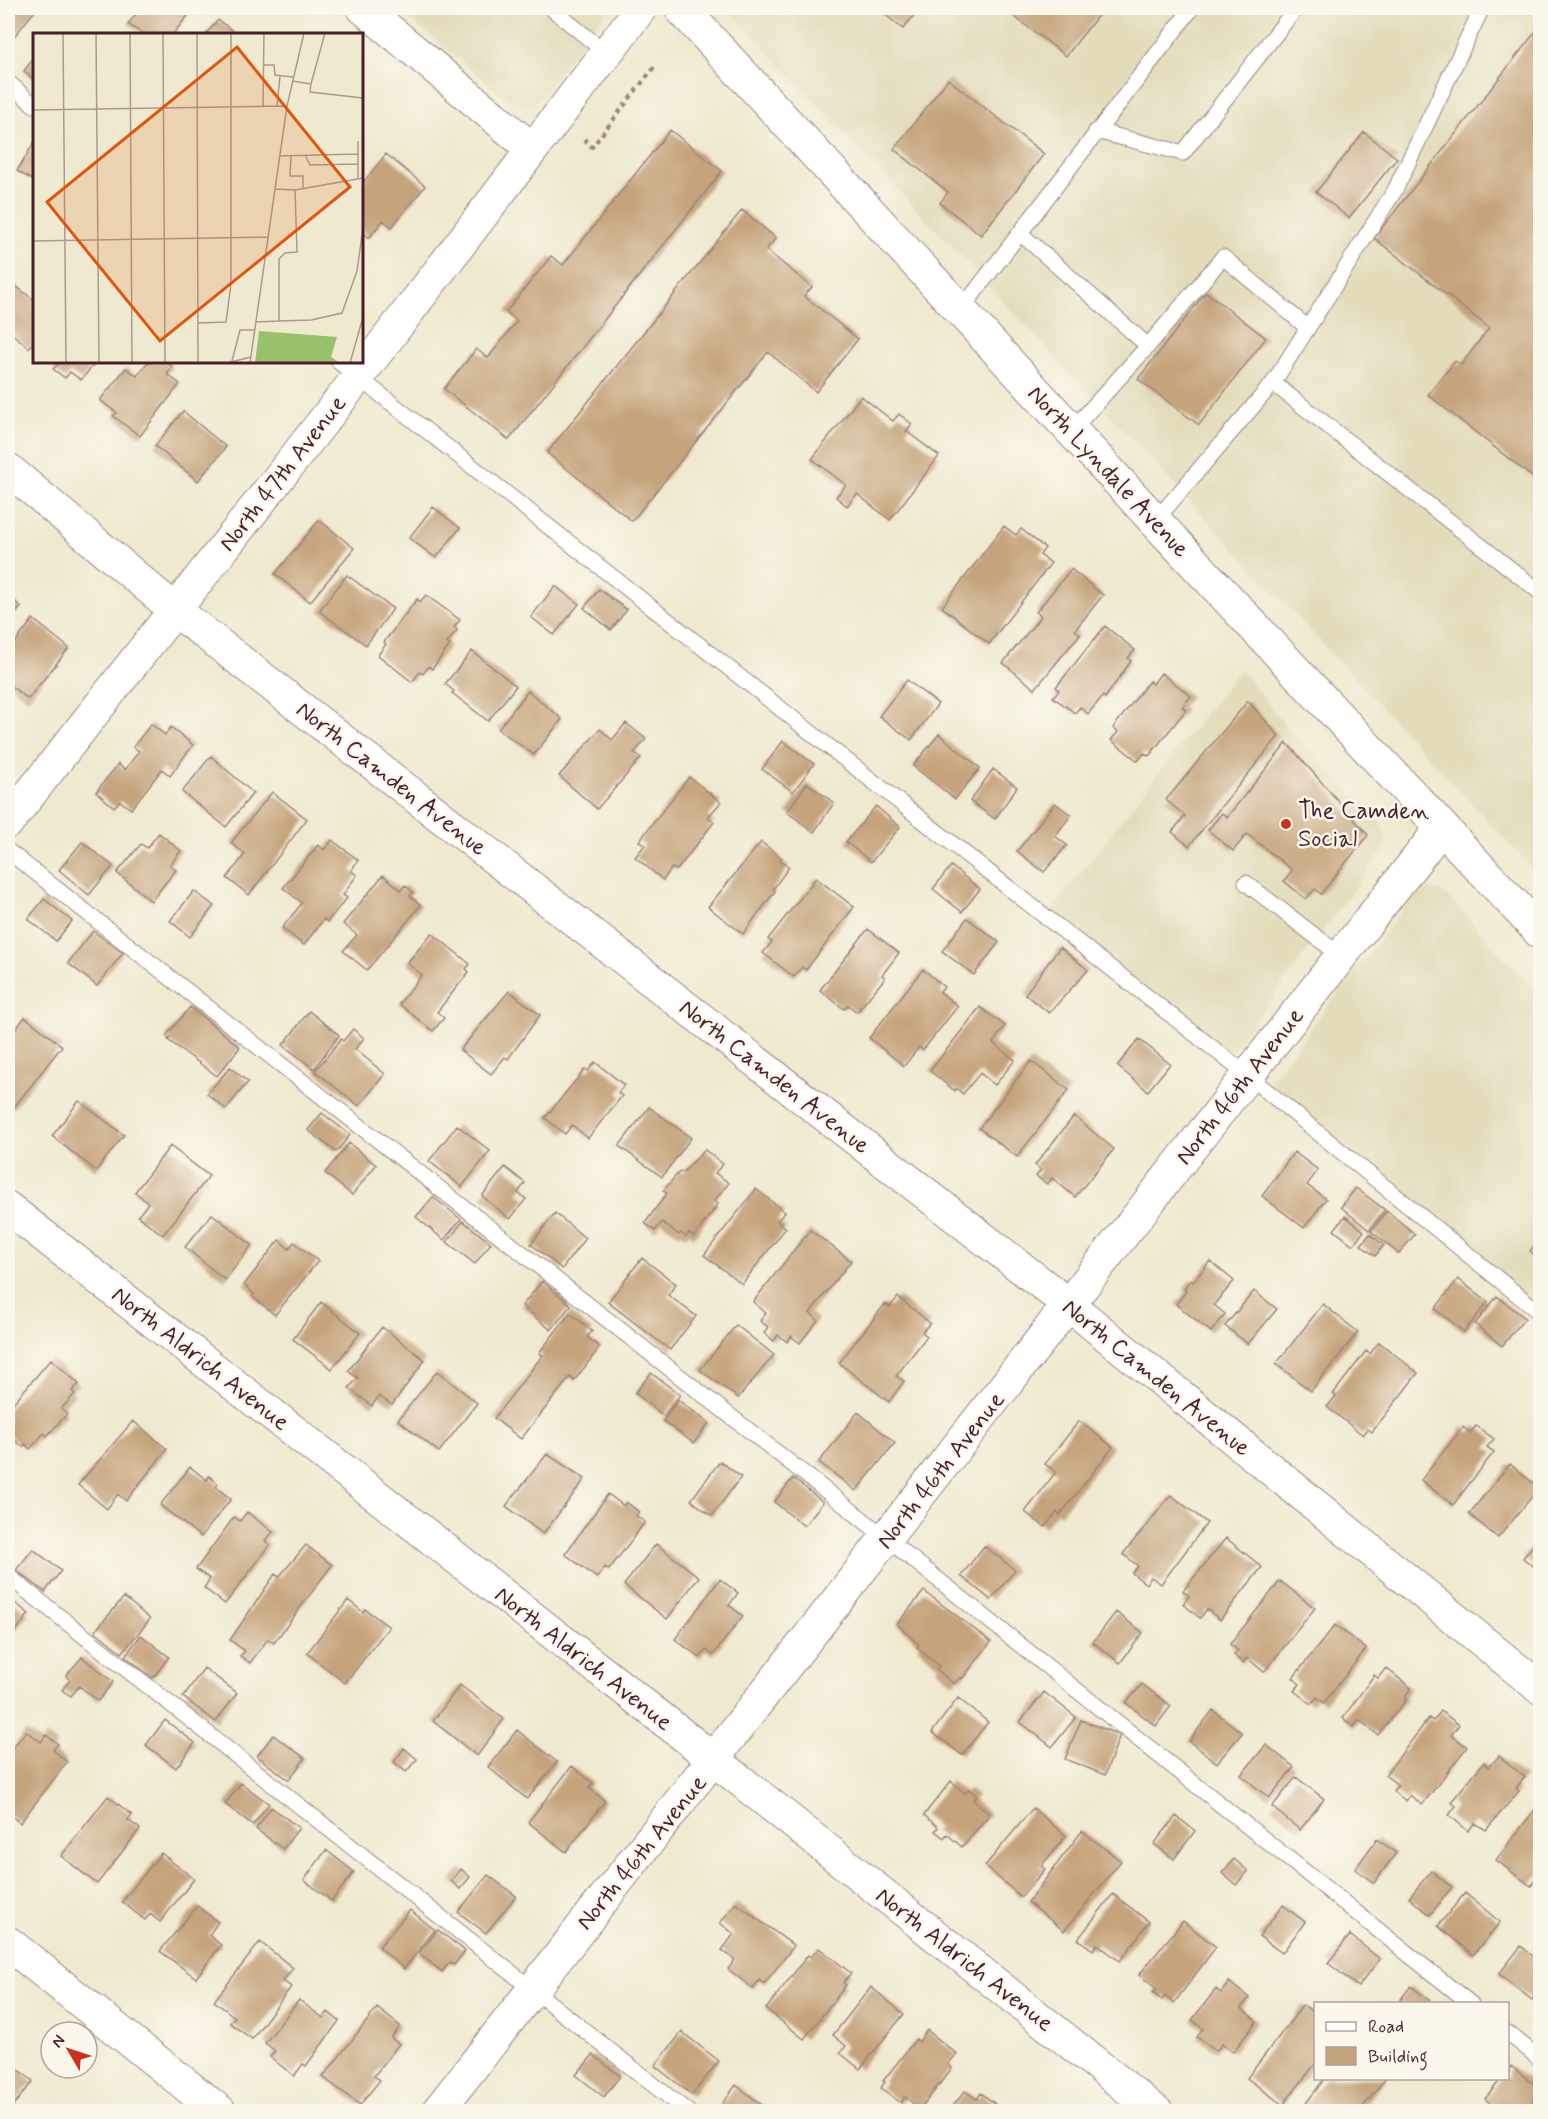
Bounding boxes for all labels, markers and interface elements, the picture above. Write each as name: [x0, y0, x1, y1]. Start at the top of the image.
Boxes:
inset map: [33, 33, 363, 363]
street label: North Lyndale Avenue: [1020, 379, 1196, 565]
street label: North 47th Avenue: [212, 389, 354, 558]
street label: North Camden Avenue: [289, 695, 493, 864]
place label: The Camden Social: [1298, 796, 1429, 855]
marker: The Camden Social: [1279, 817, 1293, 831]
street label: North Camden Avenue: [672, 993, 876, 1162]
street label: North 46th Avenue: [1169, 1002, 1311, 1172]
street label: North Aldrich Avenue: [105, 1280, 296, 1439]
street label: North Camden Avenue: [1055, 1292, 1257, 1464]
street label: North 46th Avenue: [870, 1386, 1012, 1556]
street label: North Aldrich Avenue: [488, 1580, 679, 1739]
street label: North 46th Avenue: [570, 1769, 715, 1937]
street label: North Aldrich Avenue: [869, 1881, 1060, 2040]
legend: [1314, 2002, 1509, 2080]
text: Road: [1368, 2015, 1404, 2039]
north arrow: [39, 2020, 99, 2080]
text: N: [47, 2031, 70, 2052]
text: Building: [1368, 2045, 1428, 2071]

